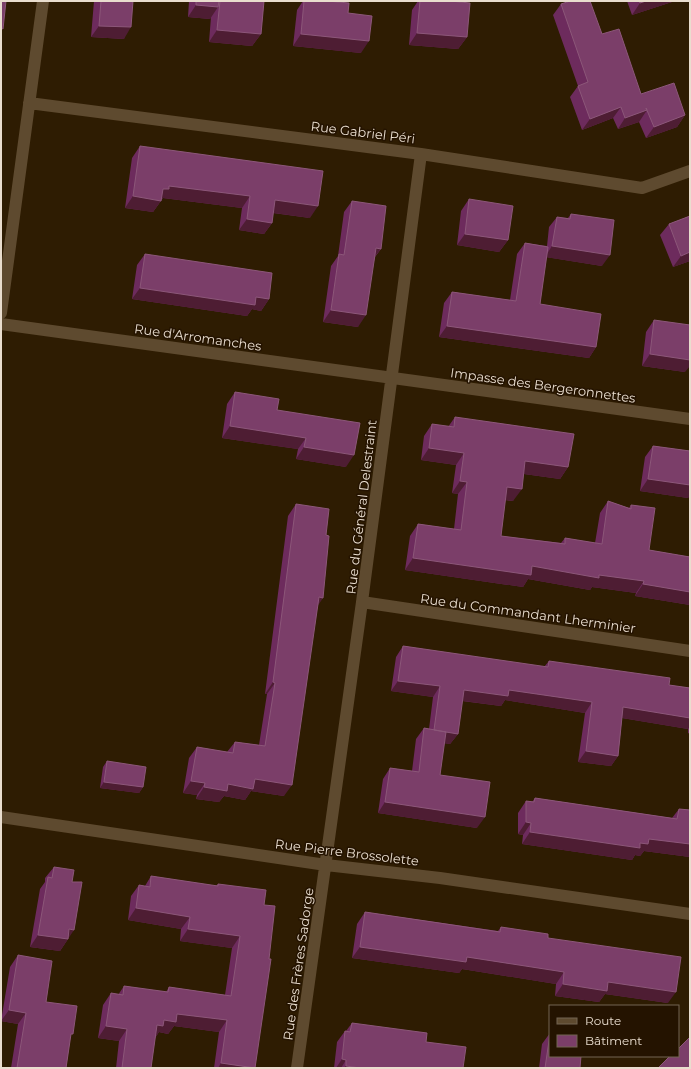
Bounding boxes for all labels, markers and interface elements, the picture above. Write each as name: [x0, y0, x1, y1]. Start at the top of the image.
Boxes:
street label: Rue Gabriel Péri: [310, 118, 416, 146]
street label: Rue d'Arromanches: [133, 320, 263, 354]
street label: Impasse des Bergeronnettes: [449, 364, 637, 406]
street label: Rue du Général Delestraint: [342, 419, 380, 595]
street label: Rue du Commandant Lherminier: [419, 590, 637, 636]
street label: Rue Pierre Brossolette: [274, 835, 420, 869]
street label: Rue des Frères Sadorge: [279, 887, 317, 1041]
legend: [549, 1005, 679, 1057]
text: Route: [585, 1013, 621, 1028]
text: Bâtiment: [585, 1033, 642, 1048]

